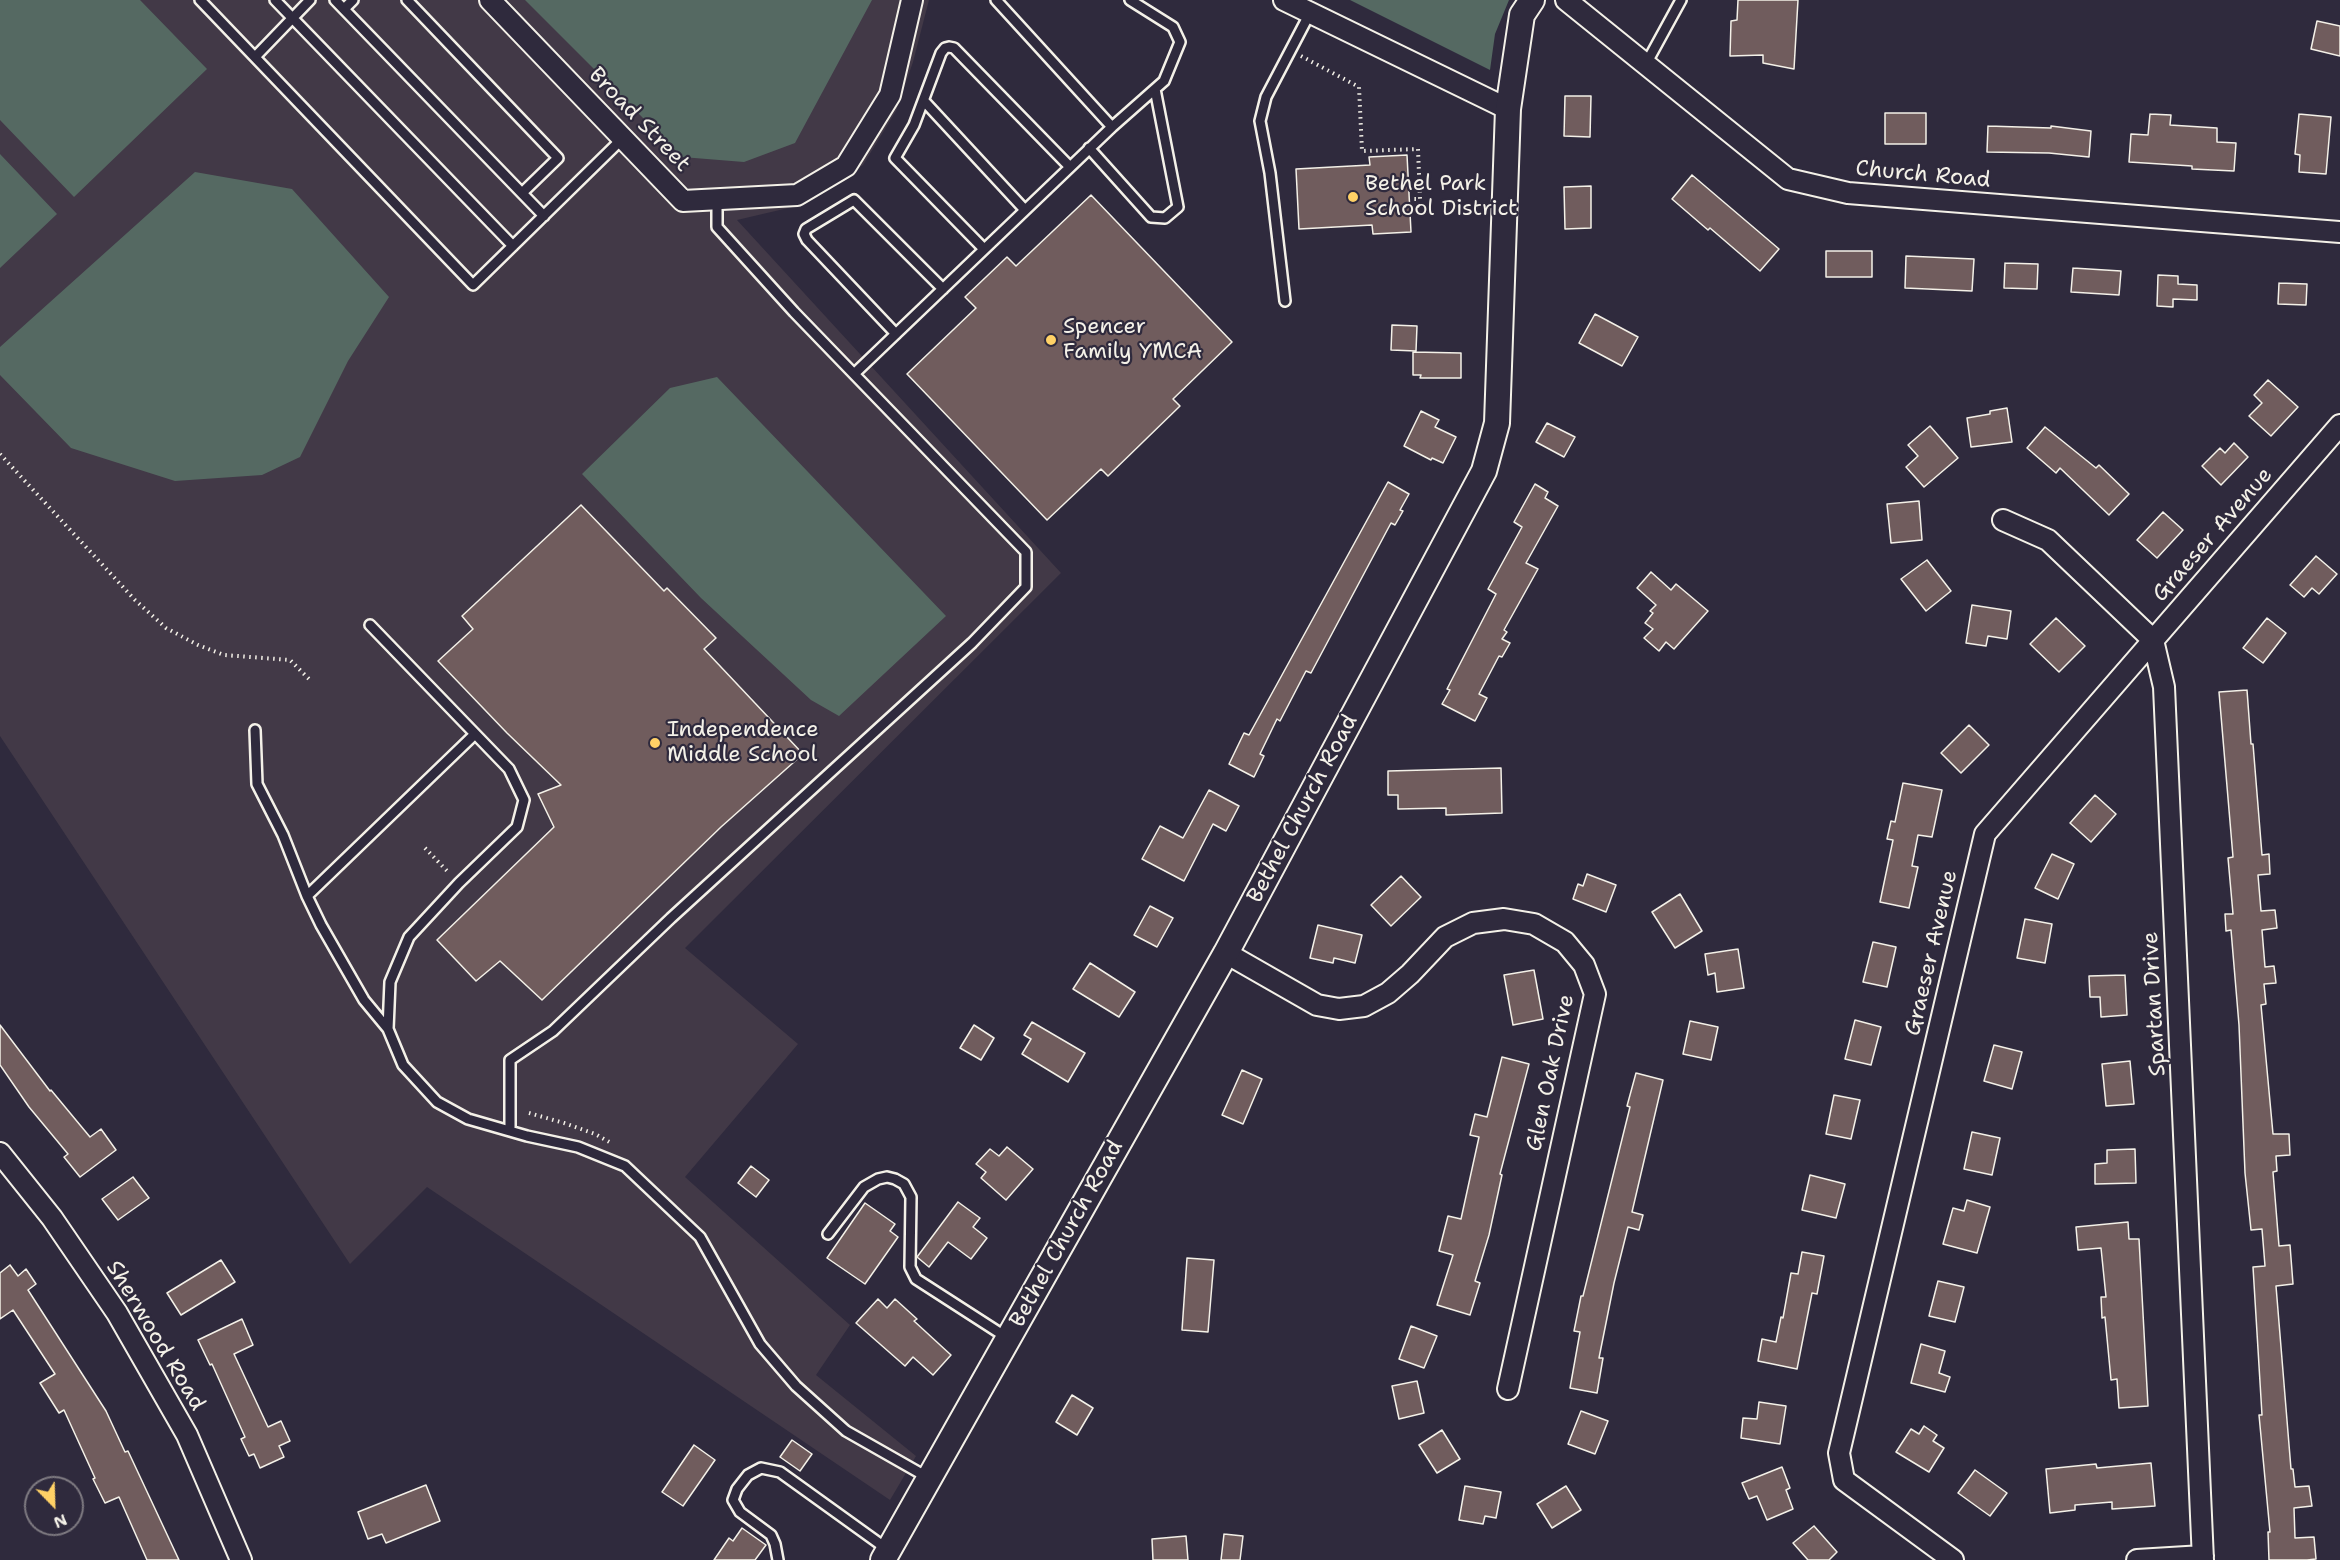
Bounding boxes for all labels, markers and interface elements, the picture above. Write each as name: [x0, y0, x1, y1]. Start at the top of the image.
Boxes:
street label: Broad Street: [583, 62, 695, 178]
street label: Church Road: [1854, 156, 1992, 194]
place label: Bethel Park School District: [1365, 171, 1518, 222]
marker: Bethel Park School District: [1346, 190, 1360, 204]
place label: Spencer Family YMCA: [1063, 314, 1202, 366]
marker: Spencer Family YMCA: [1044, 333, 1058, 347]
street label: Graeser Avenue: [2147, 462, 2279, 608]
street label: Bethel Church Road: [1242, 710, 1364, 908]
place label: Independence Middle School: [667, 717, 819, 768]
marker: Independence Middle School: [648, 736, 662, 750]
street label: Graeser Avenue: [1900, 868, 1964, 1038]
street label: Spartan Drive: [2138, 931, 2172, 1077]
street label: Glen Oak Drive: [1521, 992, 1581, 1154]
street label: Bethel Church Road: [1005, 1136, 1129, 1332]
street label: Sherwood Road: [100, 1256, 210, 1416]
north arrow: [24, 1476, 84, 1536]
text: N: [51, 1509, 70, 1533]

